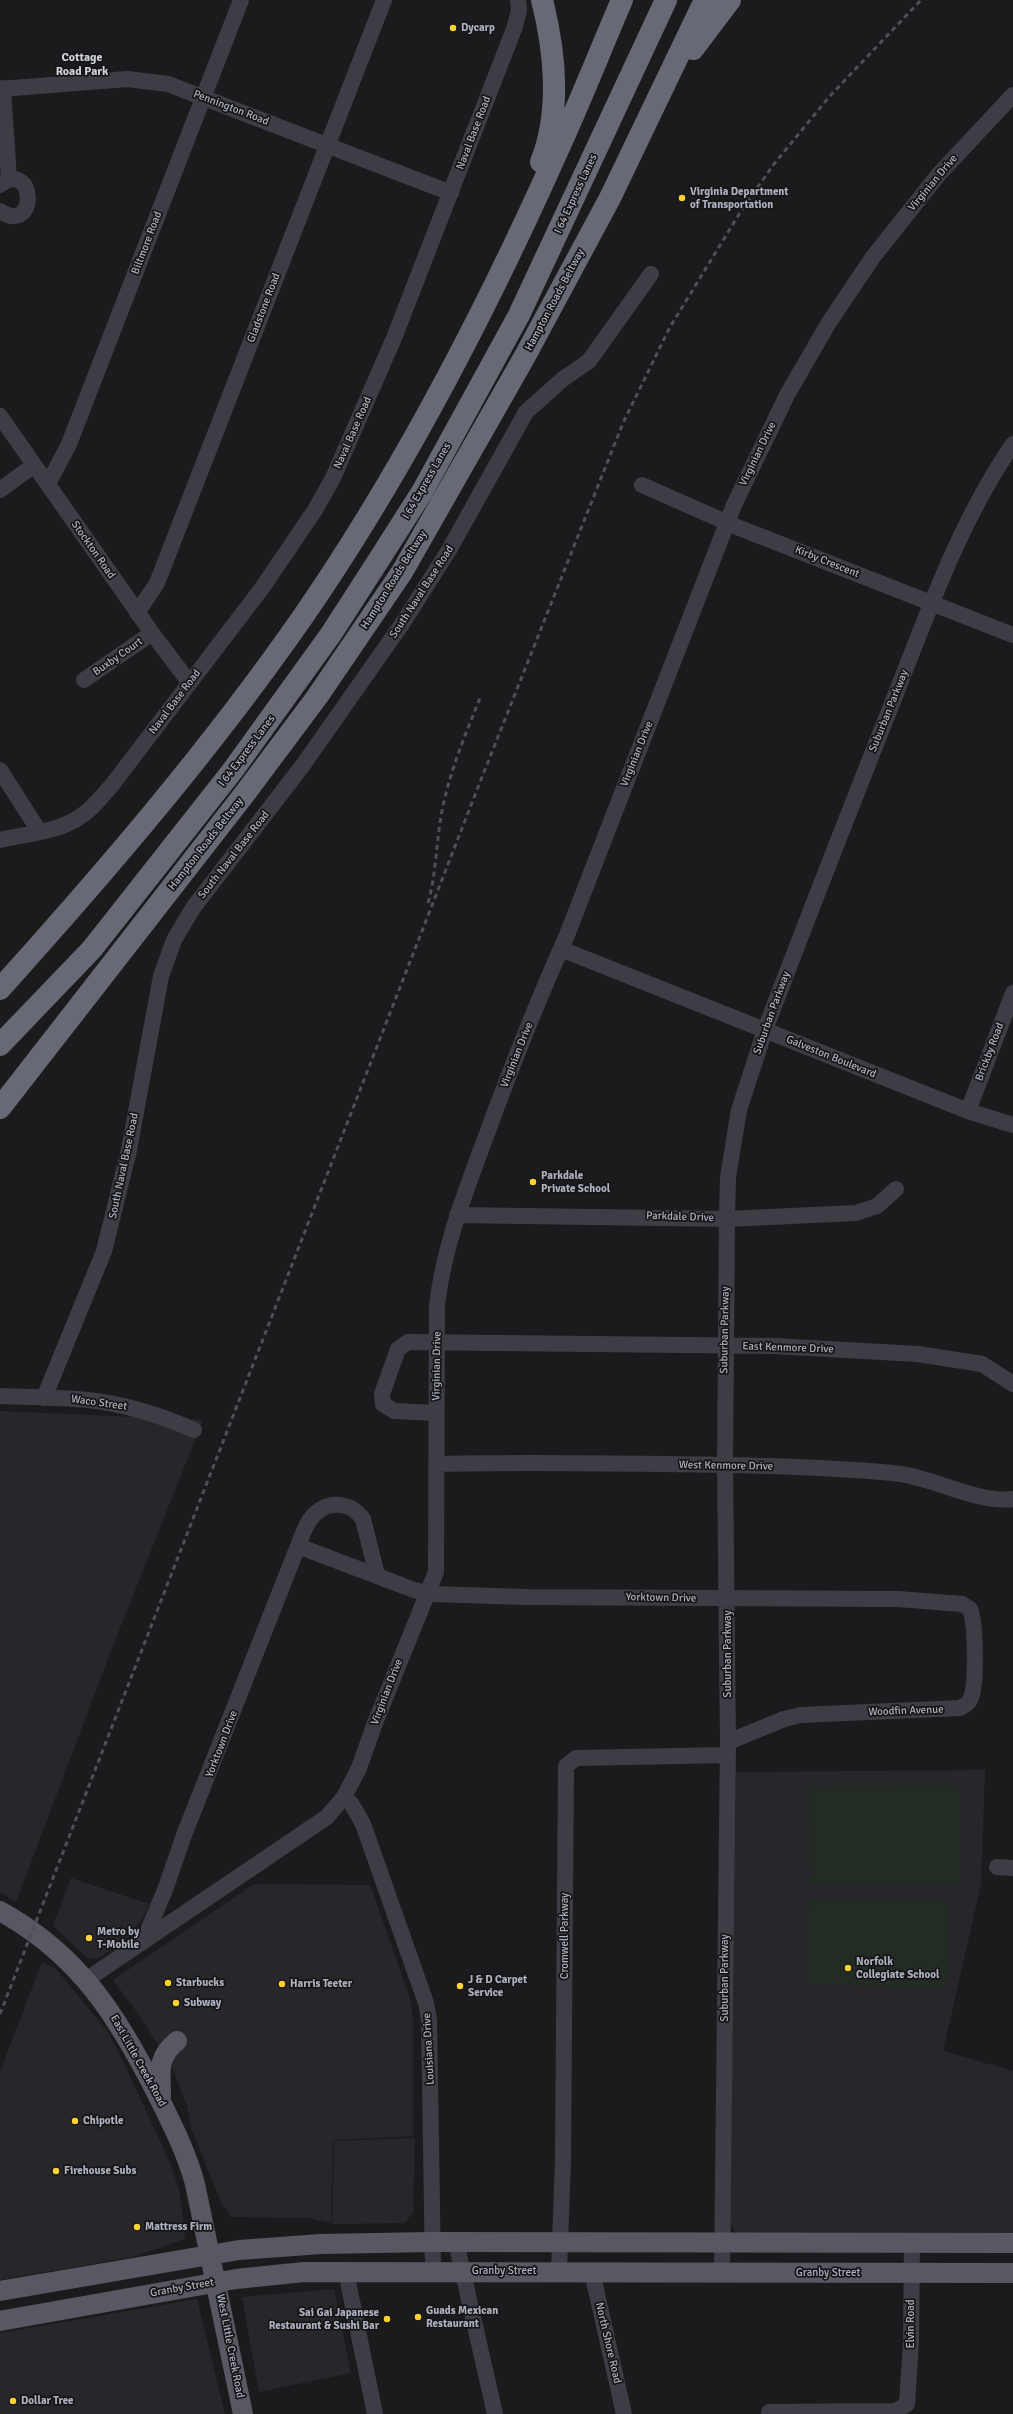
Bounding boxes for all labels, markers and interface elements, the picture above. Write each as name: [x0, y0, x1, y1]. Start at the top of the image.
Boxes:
place label: Dycarp: [461, 21, 495, 35]
marker: Dycarp: [448, 23, 458, 33]
district label: Cottage Road Park: [56, 51, 108, 79]
street label: Pennington Road: [191, 88, 271, 128]
street label: Naval Base Road: [454, 94, 494, 172]
street label: I 64 Express Lanes: [552, 152, 600, 236]
street label: Virginian Drive: [906, 152, 960, 214]
place label: Virginia Department of Transportation: [690, 185, 788, 211]
marker: Virginia Department of Transportation: [677, 193, 687, 203]
street label: Biltmore Road: [129, 210, 165, 276]
street label: Hampton Roads Beltway: [522, 247, 588, 353]
street label: Gladstone Road: [245, 271, 283, 345]
street label: Naval Base Road: [331, 395, 375, 471]
street label: Virginian Drive: [737, 420, 779, 488]
street label: I 64 Express Lanes: [400, 440, 454, 522]
street label: Stockton Road: [68, 518, 118, 582]
street label: Hampton Roads Beltway: [358, 528, 430, 632]
street label: South Naval Base Road: [387, 543, 457, 641]
street label: Kirby Crescent: [793, 543, 861, 581]
street label: Buxby Court: [91, 635, 145, 679]
street label: Naval Base Road: [146, 667, 204, 737]
street label: Suburban Parkway: [867, 668, 911, 754]
street label: I 64 Express Lanes: [216, 713, 278, 789]
street label: Virginian Drive: [618, 719, 656, 789]
street label: Hampton Roads Beltway: [166, 795, 246, 893]
street label: South Naval Base Road: [196, 808, 272, 902]
street label: Suburban Parkway: [751, 970, 793, 1056]
street label: Virginian Drive: [498, 1020, 536, 1090]
street label: Brickby Road: [973, 1021, 1007, 1083]
street label: Galveston Boulevard: [784, 1033, 878, 1081]
street label: South Naval Base Road: [106, 1112, 142, 1220]
place label: Parkdale Private School: [541, 1169, 610, 1195]
marker: Parkdale Private School: [528, 1177, 538, 1187]
street label: Parkdale Drive: [646, 1209, 714, 1225]
street label: Suburban Parkway: [718, 1286, 732, 1374]
street label: Virginian Drive: [430, 1331, 444, 1401]
street label: East Kenmore Drive: [742, 1340, 834, 1356]
street label: Waco Street: [70, 1393, 128, 1413]
street label: West Kenmore Drive: [679, 1459, 773, 1473]
street label: Yorktown Drive: [626, 1591, 696, 1605]
street label: Suburban Parkway: [721, 1610, 735, 1698]
street label: Virginian Drive: [368, 1657, 406, 1727]
street label: Woodfin Avenue: [868, 1703, 944, 1719]
street label: Yorktown Drive: [203, 1709, 241, 1779]
street label: Cromwell Parkway: [558, 1893, 572, 1979]
place label: Metro by T-Mobile: [97, 1925, 139, 1951]
marker: Metro by T-Mobile: [84, 1933, 94, 1943]
street label: Suburban Parkway: [718, 1934, 732, 2022]
place label: Norfolk Collegiate School: [856, 1955, 939, 1981]
marker: Norfolk Collegiate School: [843, 1963, 853, 1973]
place label: J & D Carpet Service: [468, 1973, 527, 1999]
place label: Starbucks: [176, 1976, 224, 1990]
place label: Harris Teeter: [290, 1977, 352, 1991]
marker: Starbucks: [163, 1978, 173, 1988]
marker: Harris Teeter: [277, 1979, 287, 1989]
marker: J & D Carpet Service: [455, 1981, 465, 1991]
place label: Subway: [184, 1996, 221, 2010]
marker: Subway: [171, 1998, 181, 2008]
street label: East Little Creek Road: [107, 2013, 169, 2109]
street label: Louisiana Drive: [421, 2013, 437, 2085]
place label: Chipotle: [83, 2114, 124, 2128]
marker: Chipotle: [70, 2116, 80, 2126]
place label: Firehouse Subs: [64, 2164, 136, 2178]
marker: Firehouse Subs: [51, 2166, 61, 2176]
place label: Mattress Firm: [145, 2220, 212, 2234]
marker: Mattress Firm: [132, 2222, 142, 2232]
street label: Granby Street: [472, 2264, 536, 2278]
street label: Granby Street: [796, 2266, 860, 2280]
street label: Granby Street: [149, 2276, 215, 2300]
street label: West Little Creek Road: [213, 2293, 247, 2399]
street label: Elvin Road: [904, 2299, 918, 2349]
street label: North Shore Road: [592, 2301, 624, 2385]
place label: Guads Mexican Restaurant: [426, 2304, 498, 2330]
place label: Sai Gai Japanese Restaurant & Sushi Bar: [269, 2306, 379, 2332]
marker: Guads Mexican Restaurant: [413, 2312, 423, 2322]
marker: Sai Gai Japanese Restaurant & Sushi Bar: [382, 2314, 392, 2324]
place label: Dollar Tree: [21, 2394, 74, 2408]
marker: Dollar Tree: [8, 2396, 18, 2406]

